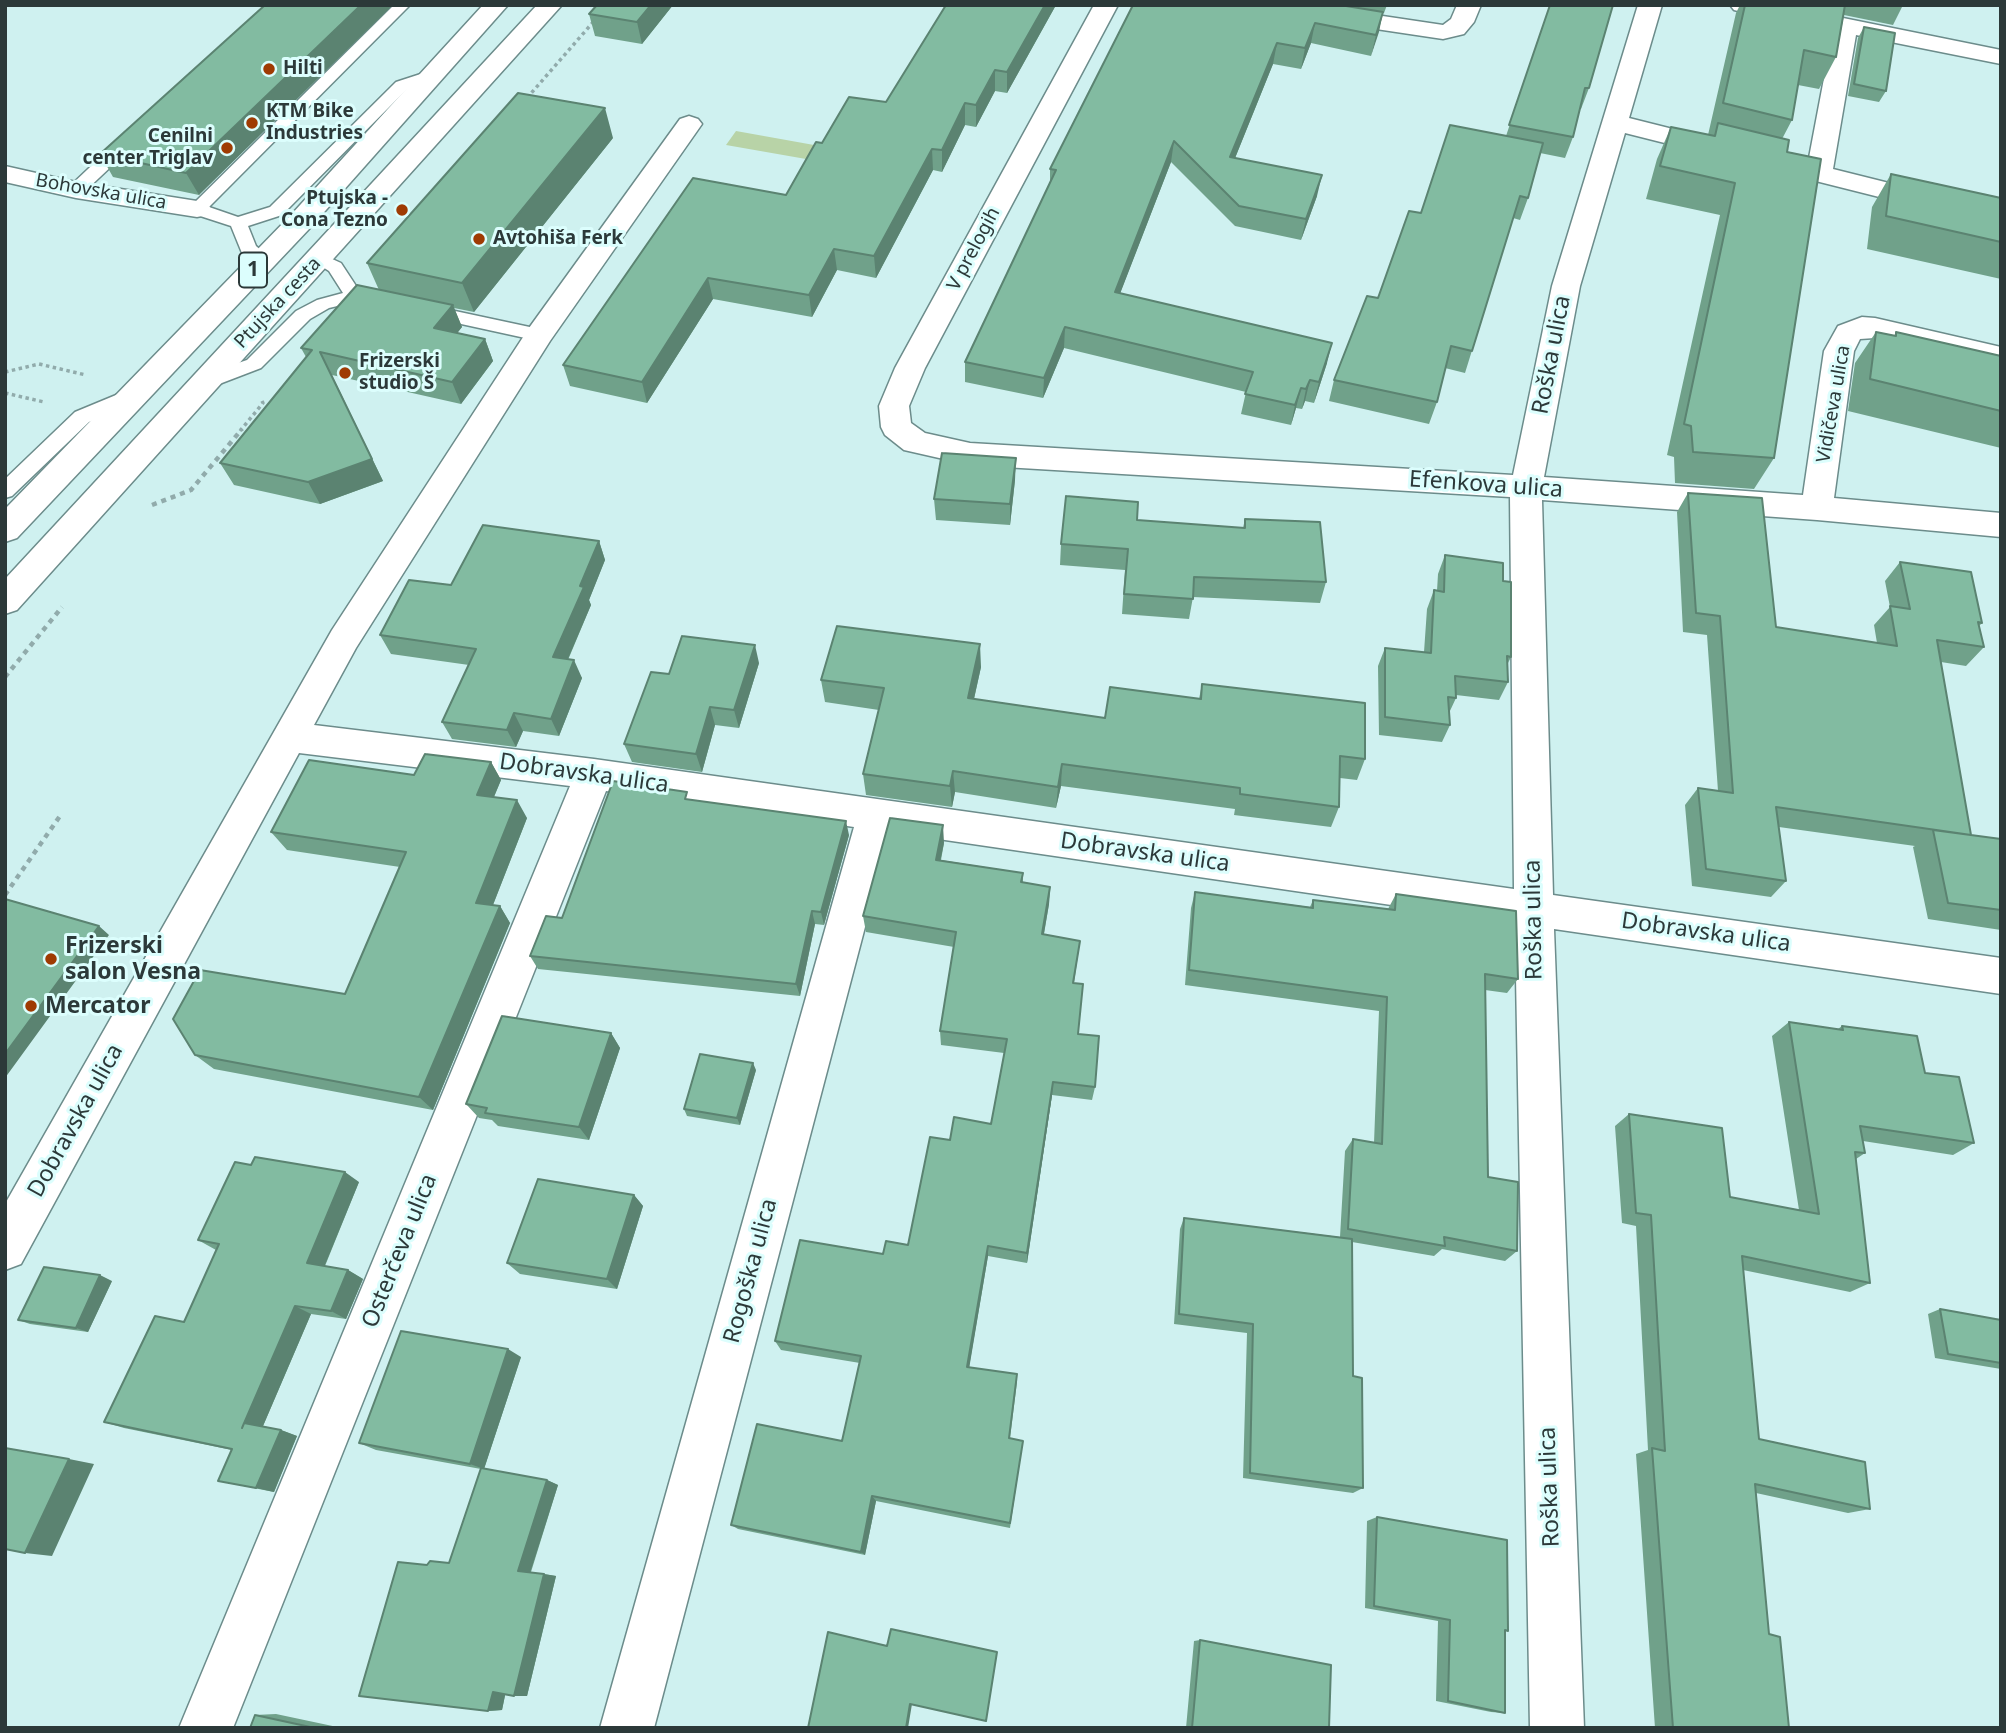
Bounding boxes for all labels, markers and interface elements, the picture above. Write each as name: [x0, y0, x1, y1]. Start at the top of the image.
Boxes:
place label: Hilti: [283, 58, 323, 80]
marker: Hilti: [261, 61, 277, 77]
place label: KTM Bike Industries: [266, 101, 363, 145]
marker: KTM Bike Industries: [244, 115, 260, 131]
place label: Cenilni center Triglav: [82, 126, 213, 170]
marker: Cenilni center Triglav: [219, 140, 235, 156]
street label: Bohovska ulica: [34, 169, 168, 215]
place label: Ptujska - Cona Tezno: [281, 188, 388, 232]
marker: Ptujska - Cona Tezno: [394, 202, 410, 218]
street label: V prelogih: [943, 204, 1005, 294]
place label: Avtohiša Ferk: [493, 228, 623, 250]
marker: Avtohiša Ferk: [471, 231, 487, 247]
road number: 1: [239, 252, 267, 288]
street label: Ptujska cesta: [230, 253, 326, 353]
street label: Roška ulica: [1527, 293, 1577, 417]
street label: Vidičeva ulica: [1812, 343, 1856, 465]
place label: Frizerski studio Š: [359, 351, 440, 395]
marker: Frizerski studio Š: [337, 365, 353, 381]
street label: Efenkova ulica: [1408, 466, 1564, 504]
street label: Dobravska ulica: [498, 748, 670, 800]
street label: Dobravska ulica: [1059, 827, 1231, 879]
street label: Roška ulica: [1519, 860, 1549, 980]
street label: Dobravska ulica: [1620, 907, 1792, 959]
place label: Frizerski salon Vesna: [65, 932, 201, 986]
marker: Frizerski salon Vesna: [43, 951, 59, 967]
place label: Mercator: [45, 992, 151, 1020]
marker: Mercator: [23, 998, 39, 1014]
street label: Dobravska ulica: [23, 1040, 129, 1202]
street label: Osterčeva ulica: [357, 1170, 443, 1332]
street label: Rogoška ulica: [718, 1196, 784, 1346]
street label: Roška ulica: [1534, 1426, 1566, 1548]

